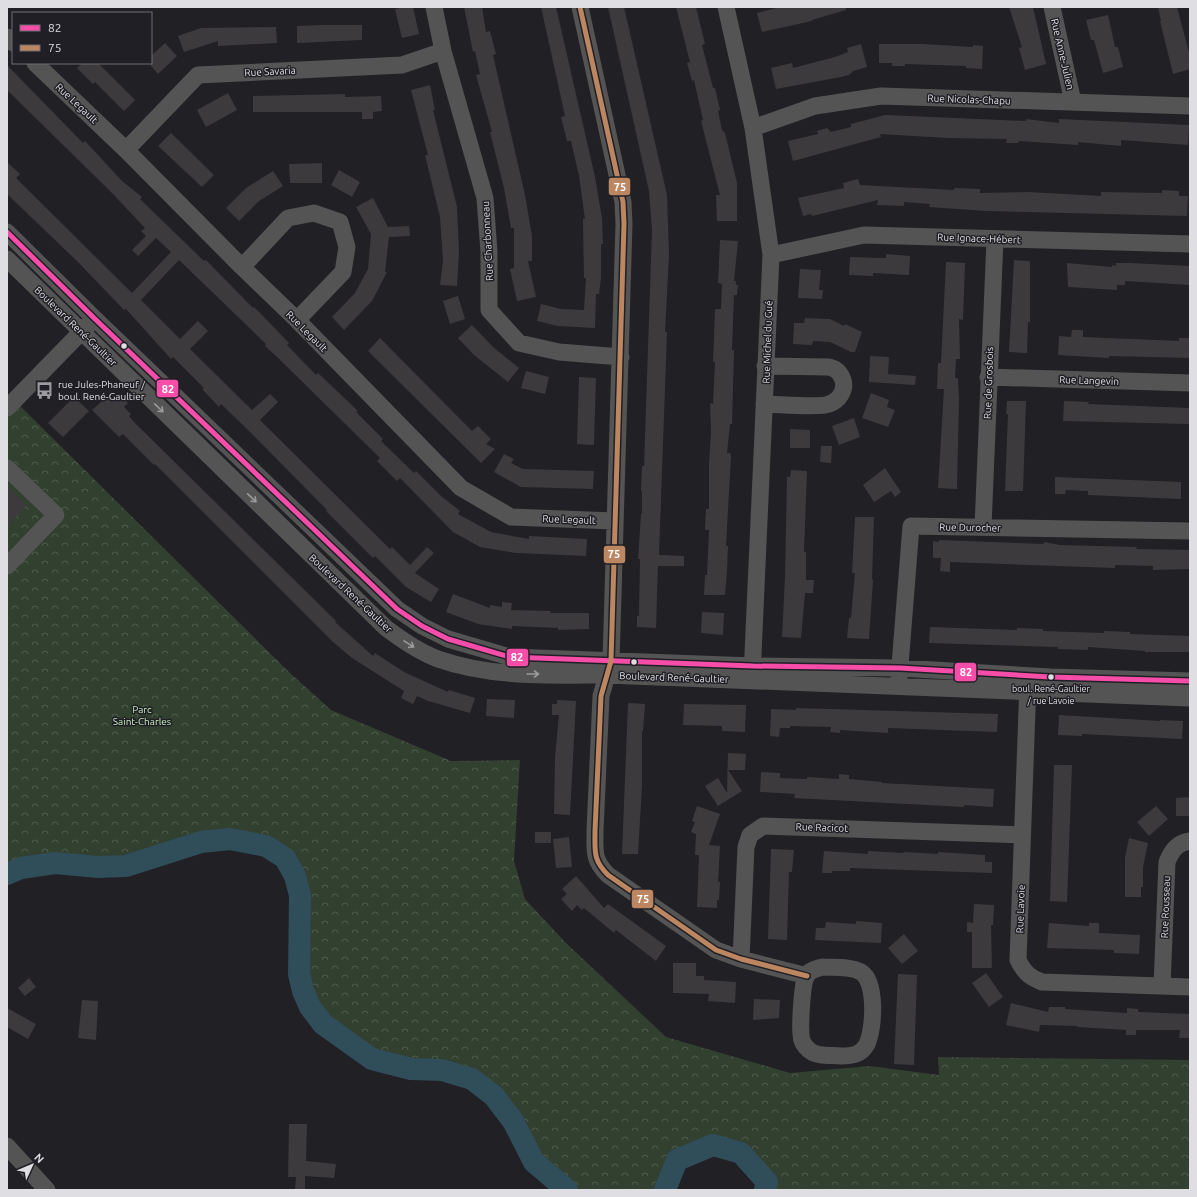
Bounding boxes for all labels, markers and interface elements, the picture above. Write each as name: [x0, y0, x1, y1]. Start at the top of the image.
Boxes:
legend: [12, 12, 152, 64]
street label: Rue Anne-Julien: [1049, 17, 1076, 91]
text: 82: [48, 21, 62, 34]
text: 75: [48, 41, 62, 54]
street label: Rue Savaria: [244, 65, 296, 78]
street label: Rue Legault: [53, 81, 100, 126]
street label: Rue Nicolas-Chapu: [927, 93, 1011, 106]
line badge: 75: [608, 177, 631, 196]
text: 75: [614, 181, 626, 193]
street label: Rue Charbonneau: [480, 201, 495, 281]
street label: Rue Ignace-Hébert: [937, 232, 1021, 245]
street label: Boulevard René-Gaultier: [32, 284, 119, 369]
street label: Rue Michel du Gué: [761, 300, 774, 384]
street label: Rue Legault: [284, 309, 330, 354]
unlabelled marker: [119, 341, 129, 351]
street label: Rue de Grosbois: [982, 347, 995, 419]
street label: Rue Langevin: [1059, 374, 1119, 387]
place label: rue Jules-Phaneuf / boul. René-Gaultier: [58, 379, 145, 402]
line badge: 82: [156, 379, 179, 398]
bus stop icon: rue Jules-Phaneuf / boul. René-Gaultier: [35, 380, 55, 400]
text: 82: [162, 383, 174, 395]
one-way arrow: [154, 403, 164, 413]
one-way arrow: [247, 493, 257, 503]
street label: Rue Legault: [542, 513, 596, 526]
street label: Rue Durocher: [939, 521, 1001, 534]
line badge: 75: [603, 545, 626, 564]
text: 75: [608, 548, 620, 560]
street label: Boulevard René-Gaultier: [307, 552, 395, 635]
one-way arrow: [403, 640, 415, 648]
line badge: 82: [506, 648, 529, 667]
text: 82: [511, 651, 523, 663]
unlabelled marker: [629, 657, 639, 667]
line badge: 82: [954, 662, 977, 682]
text: 82: [960, 666, 972, 678]
one-way arrow: [526, 670, 539, 678]
street label: Boulevard René-Gaultier: [619, 670, 729, 685]
marker: boul. René-Gaultier / rue Lavoie: [1046, 672, 1056, 682]
place label: boul. René-Gaultier / rue Lavoie: [1012, 684, 1090, 706]
park label: Parc Saint-Charles: [113, 704, 171, 727]
street label: Rue Racicot: [796, 821, 849, 834]
street label: Rue Rousseau: [1159, 876, 1172, 938]
street label: Rue Lavoie: [1014, 885, 1027, 934]
line badge: 75: [631, 889, 654, 909]
text: 75: [637, 893, 649, 905]
north arrow: [12, 1145, 52, 1185]
text: N: [32, 1151, 46, 1165]

